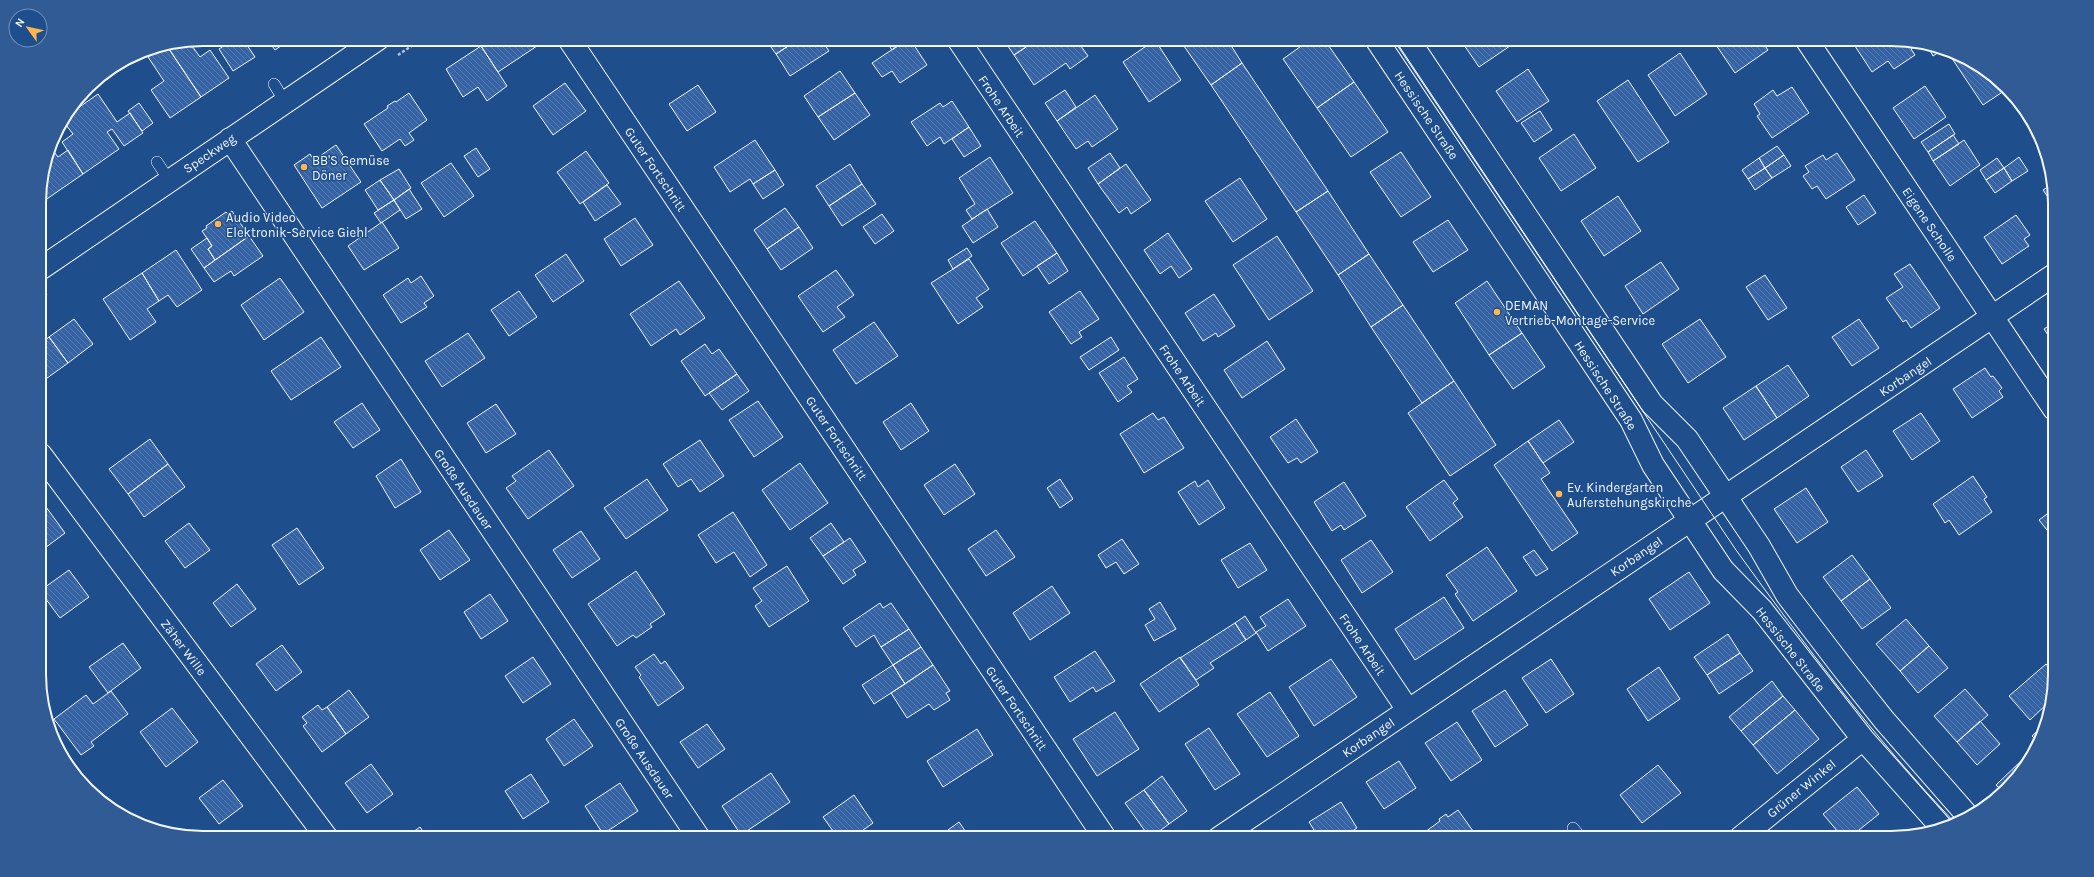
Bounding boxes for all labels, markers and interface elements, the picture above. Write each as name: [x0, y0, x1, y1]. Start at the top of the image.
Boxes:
north arrow: [8, 8, 48, 48]
text: N: [12, 16, 28, 30]
street label: Hessische Straße: [1391, 68, 1462, 163]
street label: Frohe Arbeit: [975, 72, 1028, 140]
street label: Guter Fortschritt: [622, 124, 689, 214]
street label: Speckweg: [180, 130, 239, 176]
place label: BB'S Gemüse Döner: [312, 153, 390, 183]
marker: BB'S Gemüse Döner: [299, 162, 309, 172]
street label: Eigene Scholle: [1899, 184, 1960, 265]
place label: Audio Video Elektronik-Service Giehl: [226, 210, 368, 240]
marker: Audio Video Elektronik-Service Giehl: [213, 219, 223, 229]
place label: DEMAN Vertrieb-Montage-Service: [1505, 298, 1656, 328]
marker: DEMAN Vertrieb-Montage-Service: [1492, 307, 1502, 317]
street label: Hessische Straße: [1571, 338, 1640, 433]
street label: Frohe Arbeit: [1156, 341, 1209, 409]
street label: Korbangel: [1876, 353, 1934, 399]
street label: Guter Fortschritt: [803, 393, 870, 483]
street label: Große Ausdauer: [431, 446, 496, 533]
place label: Ev. Kindergarten Auferstehungskirche: [1567, 480, 1692, 510]
marker: Ev. Kindergarten Auferstehungskirche: [1554, 489, 1564, 499]
street label: Korbangel: [1607, 533, 1665, 579]
street label: Hessische Straße: [1753, 604, 1829, 695]
street label: Frohe Arbeit: [1336, 610, 1389, 678]
street label: Zäher Wille: [158, 616, 210, 679]
street label: Guter Fortschritt: [983, 663, 1050, 753]
street label: Korbangel: [1339, 714, 1397, 760]
street label: Große Ausdauer: [612, 715, 677, 802]
street label: Grüner Winkel: [1764, 756, 1839, 821]

